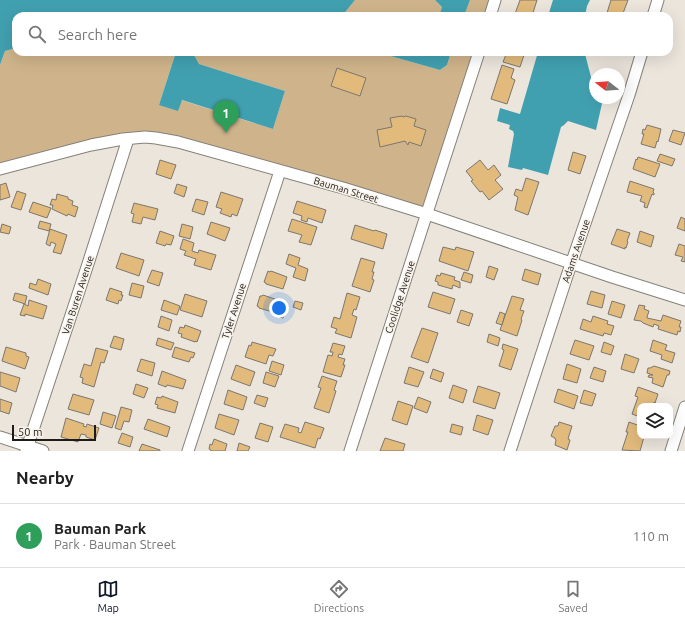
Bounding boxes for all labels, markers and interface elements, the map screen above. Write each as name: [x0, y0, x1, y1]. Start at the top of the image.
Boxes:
search box: [12, 12, 673, 56]
icon: search: [26, 23, 48, 45]
text: Search here: [58, 26, 137, 43]
north arrow: [589, 68, 625, 104]
pin: 1: [213, 100, 239, 133]
street label: Bauman Street: [312, 175, 380, 205]
street label: Adams Avenue: [560, 218, 592, 284]
street label: Van Buren Avenue: [60, 254, 96, 336]
street label: Coolidge Avenue: [383, 259, 417, 335]
street label: Tyler Avenue: [220, 282, 248, 340]
your location: [269, 298, 289, 318]
map controls: [637, 403, 673, 439]
button: layers: [637, 403, 673, 439]
scale bar: [12, 423, 96, 442]
text: 50 m: [18, 426, 42, 438]
text: Nearby: [16, 468, 74, 487]
text: Bauman Park: [54, 520, 146, 537]
text: 1: [25, 529, 33, 543]
text: 110 m: [633, 529, 669, 543]
text: Park · Bauman Street: [54, 537, 176, 551]
tab: Map: [97, 578, 119, 614]
tab: Directions: [314, 578, 364, 614]
tab: Saved: [558, 578, 588, 614]

